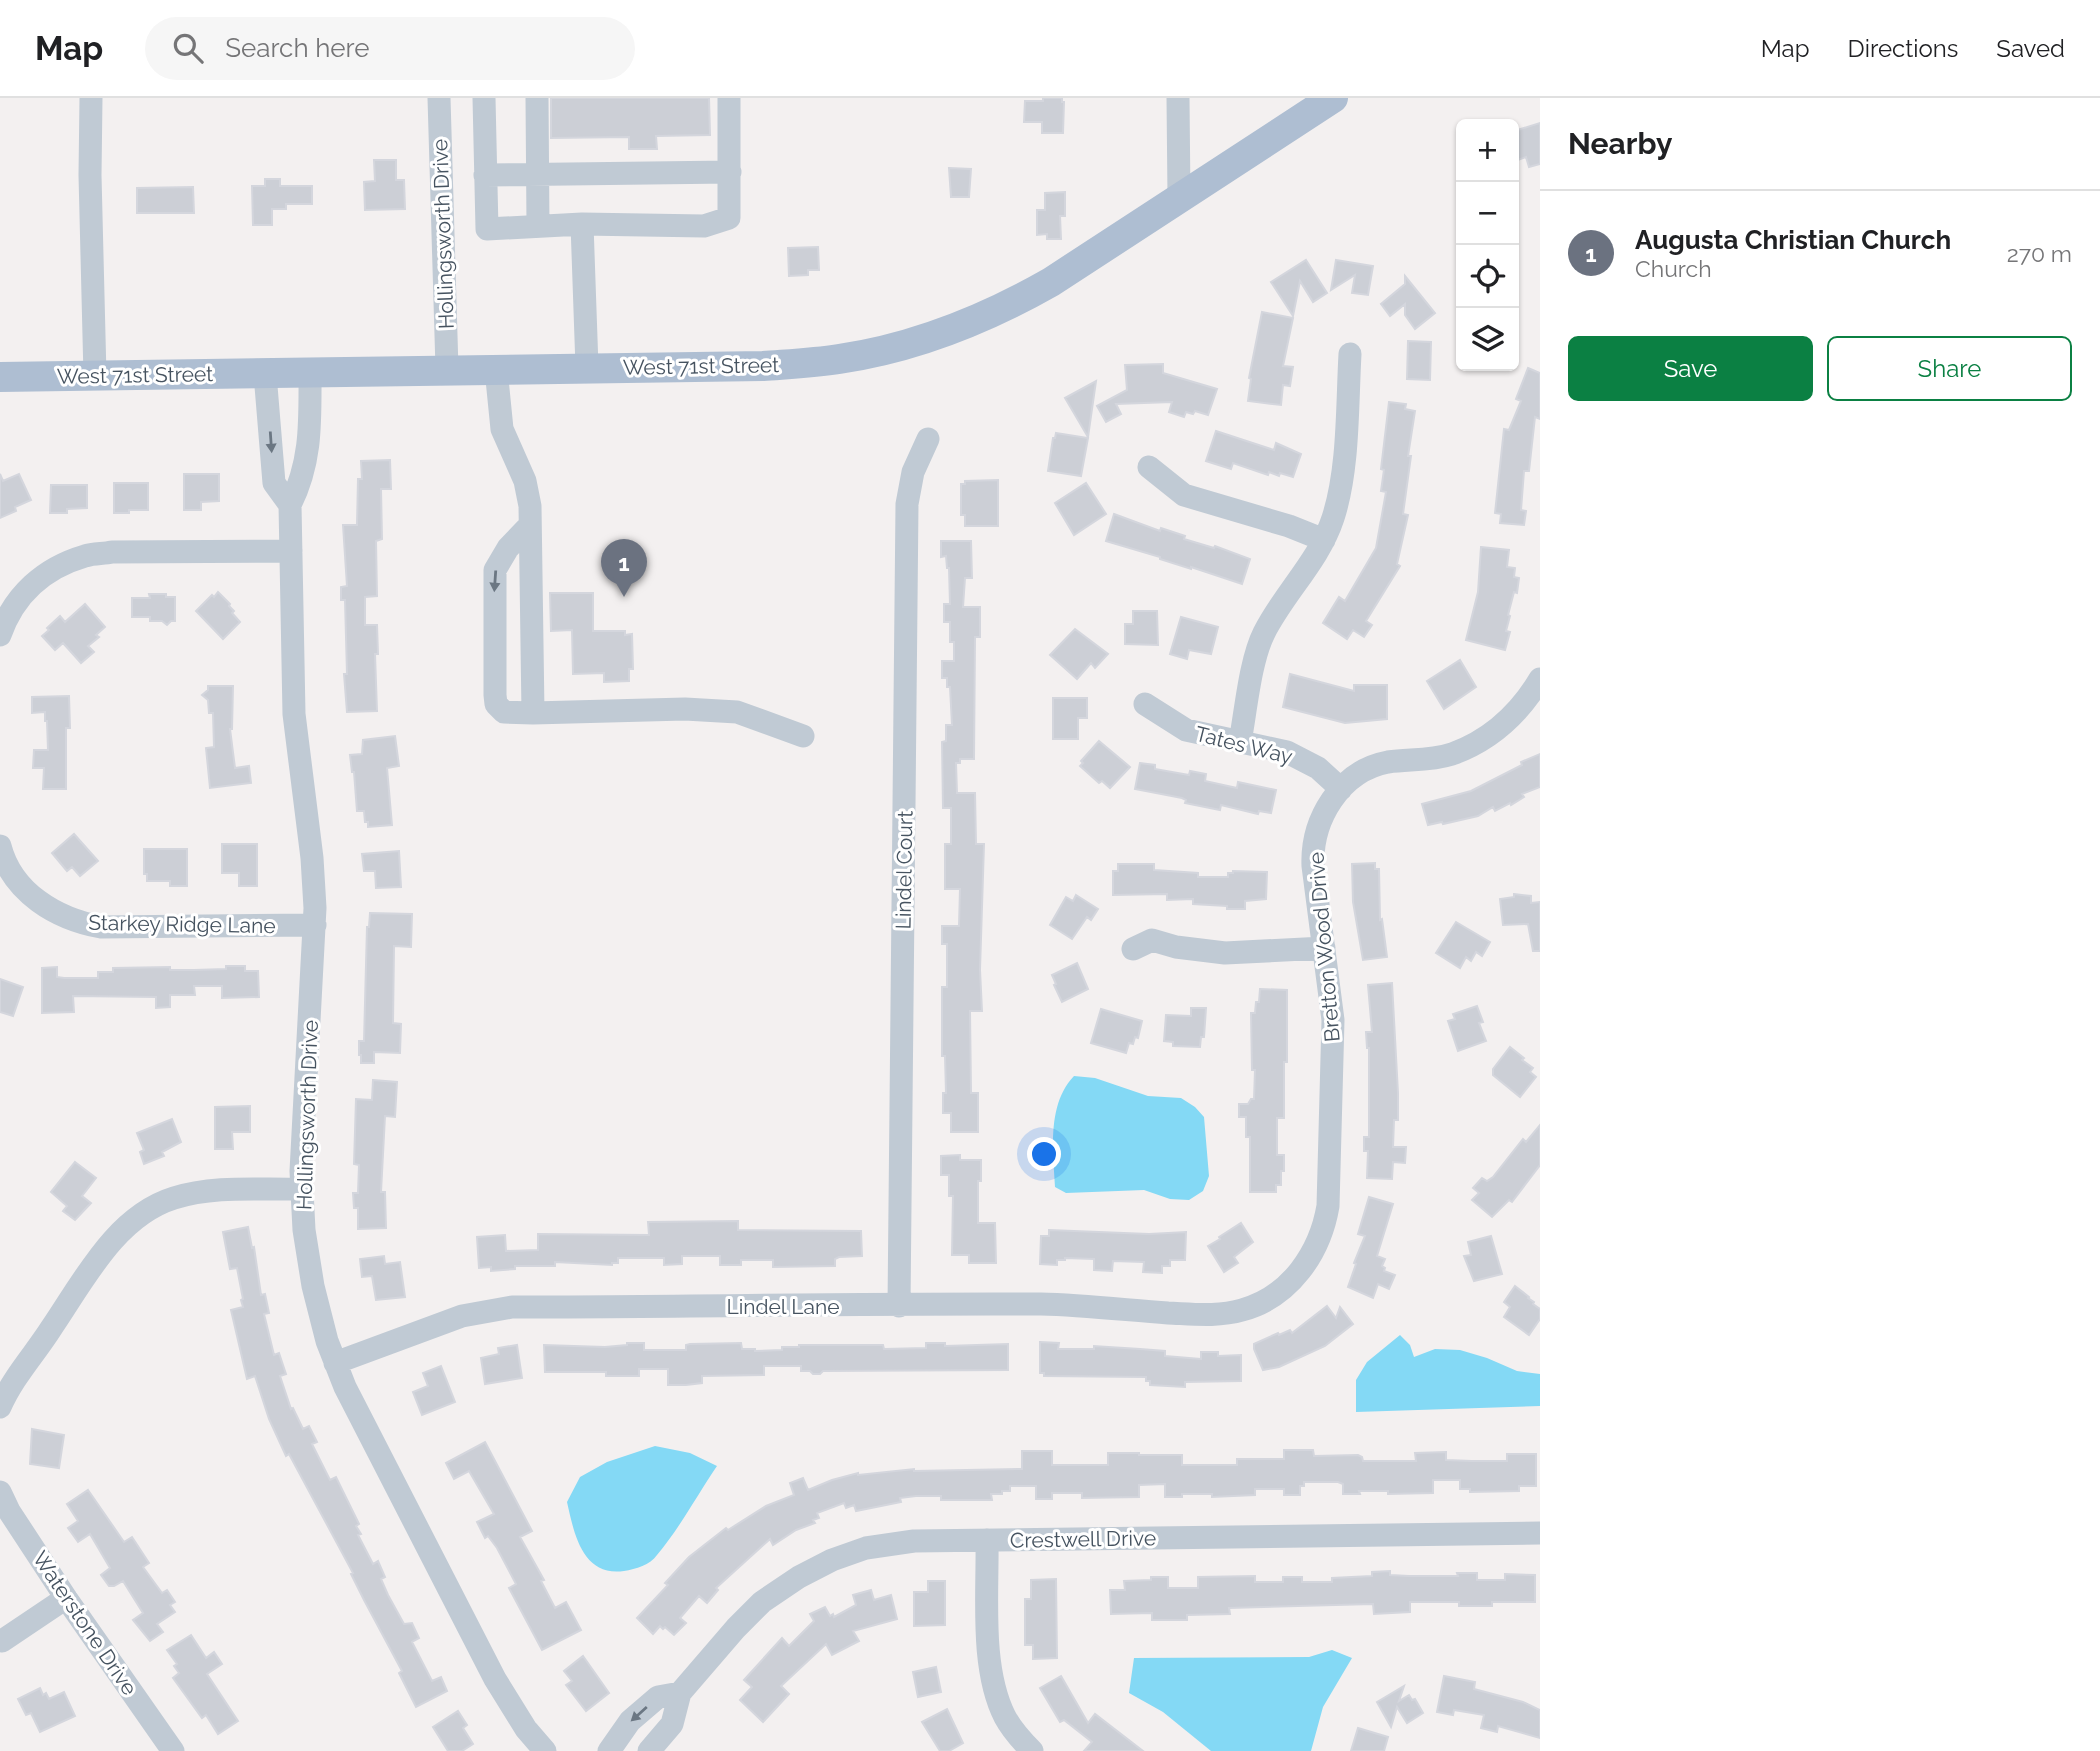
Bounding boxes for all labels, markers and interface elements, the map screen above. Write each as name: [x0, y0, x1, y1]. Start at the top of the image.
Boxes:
search box: [145, 17, 635, 80]
text: Map: [35, 29, 103, 68]
icon: search: [169, 29, 207, 67]
text: Search here: [225, 33, 370, 63]
text: Map: [1761, 34, 1810, 63]
text: Directions: [1848, 34, 1958, 63]
text: Saved: [1996, 34, 2065, 63]
map controls: [1456, 119, 1519, 371]
button: +: [1456, 119, 1519, 182]
text: Nearby: [1568, 126, 1672, 161]
street label: Hollingsworth Drive: [427, 138, 459, 330]
button: −: [1456, 182, 1519, 245]
text: Augusta Christian Church: [1635, 225, 1951, 255]
text: 1: [1585, 240, 1597, 267]
text: 270 m: [2007, 240, 2072, 267]
button: locate: [1456, 245, 1519, 308]
text: Church: [1635, 255, 1712, 282]
button: layers: [1456, 308, 1519, 371]
button: Save: [1568, 336, 1813, 401]
button: Share: [1827, 336, 2072, 401]
street label: West 71st Street: [623, 352, 779, 380]
street label: West 71st Street: [57, 361, 213, 389]
one-way arrow: [266, 431, 277, 453]
pin: 1: [601, 539, 647, 597]
one-way arrow: [489, 570, 500, 592]
street label: Tates Way: [1193, 721, 1295, 769]
street label: Lindel Court: [890, 810, 918, 930]
street label: Bretton Wood Drive: [1303, 851, 1345, 1043]
street label: Starkey Ridge Lane: [88, 910, 276, 938]
street label: Hollingsworth Drive: [291, 1019, 323, 1211]
your location: [1027, 1137, 1061, 1171]
street label: Lindel Lane: [726, 1294, 840, 1319]
street label: Crestwell Drive: [1010, 1525, 1156, 1553]
street label: Waterstone Drive: [28, 1546, 142, 1700]
one-way arrow: [630, 1706, 648, 1722]

